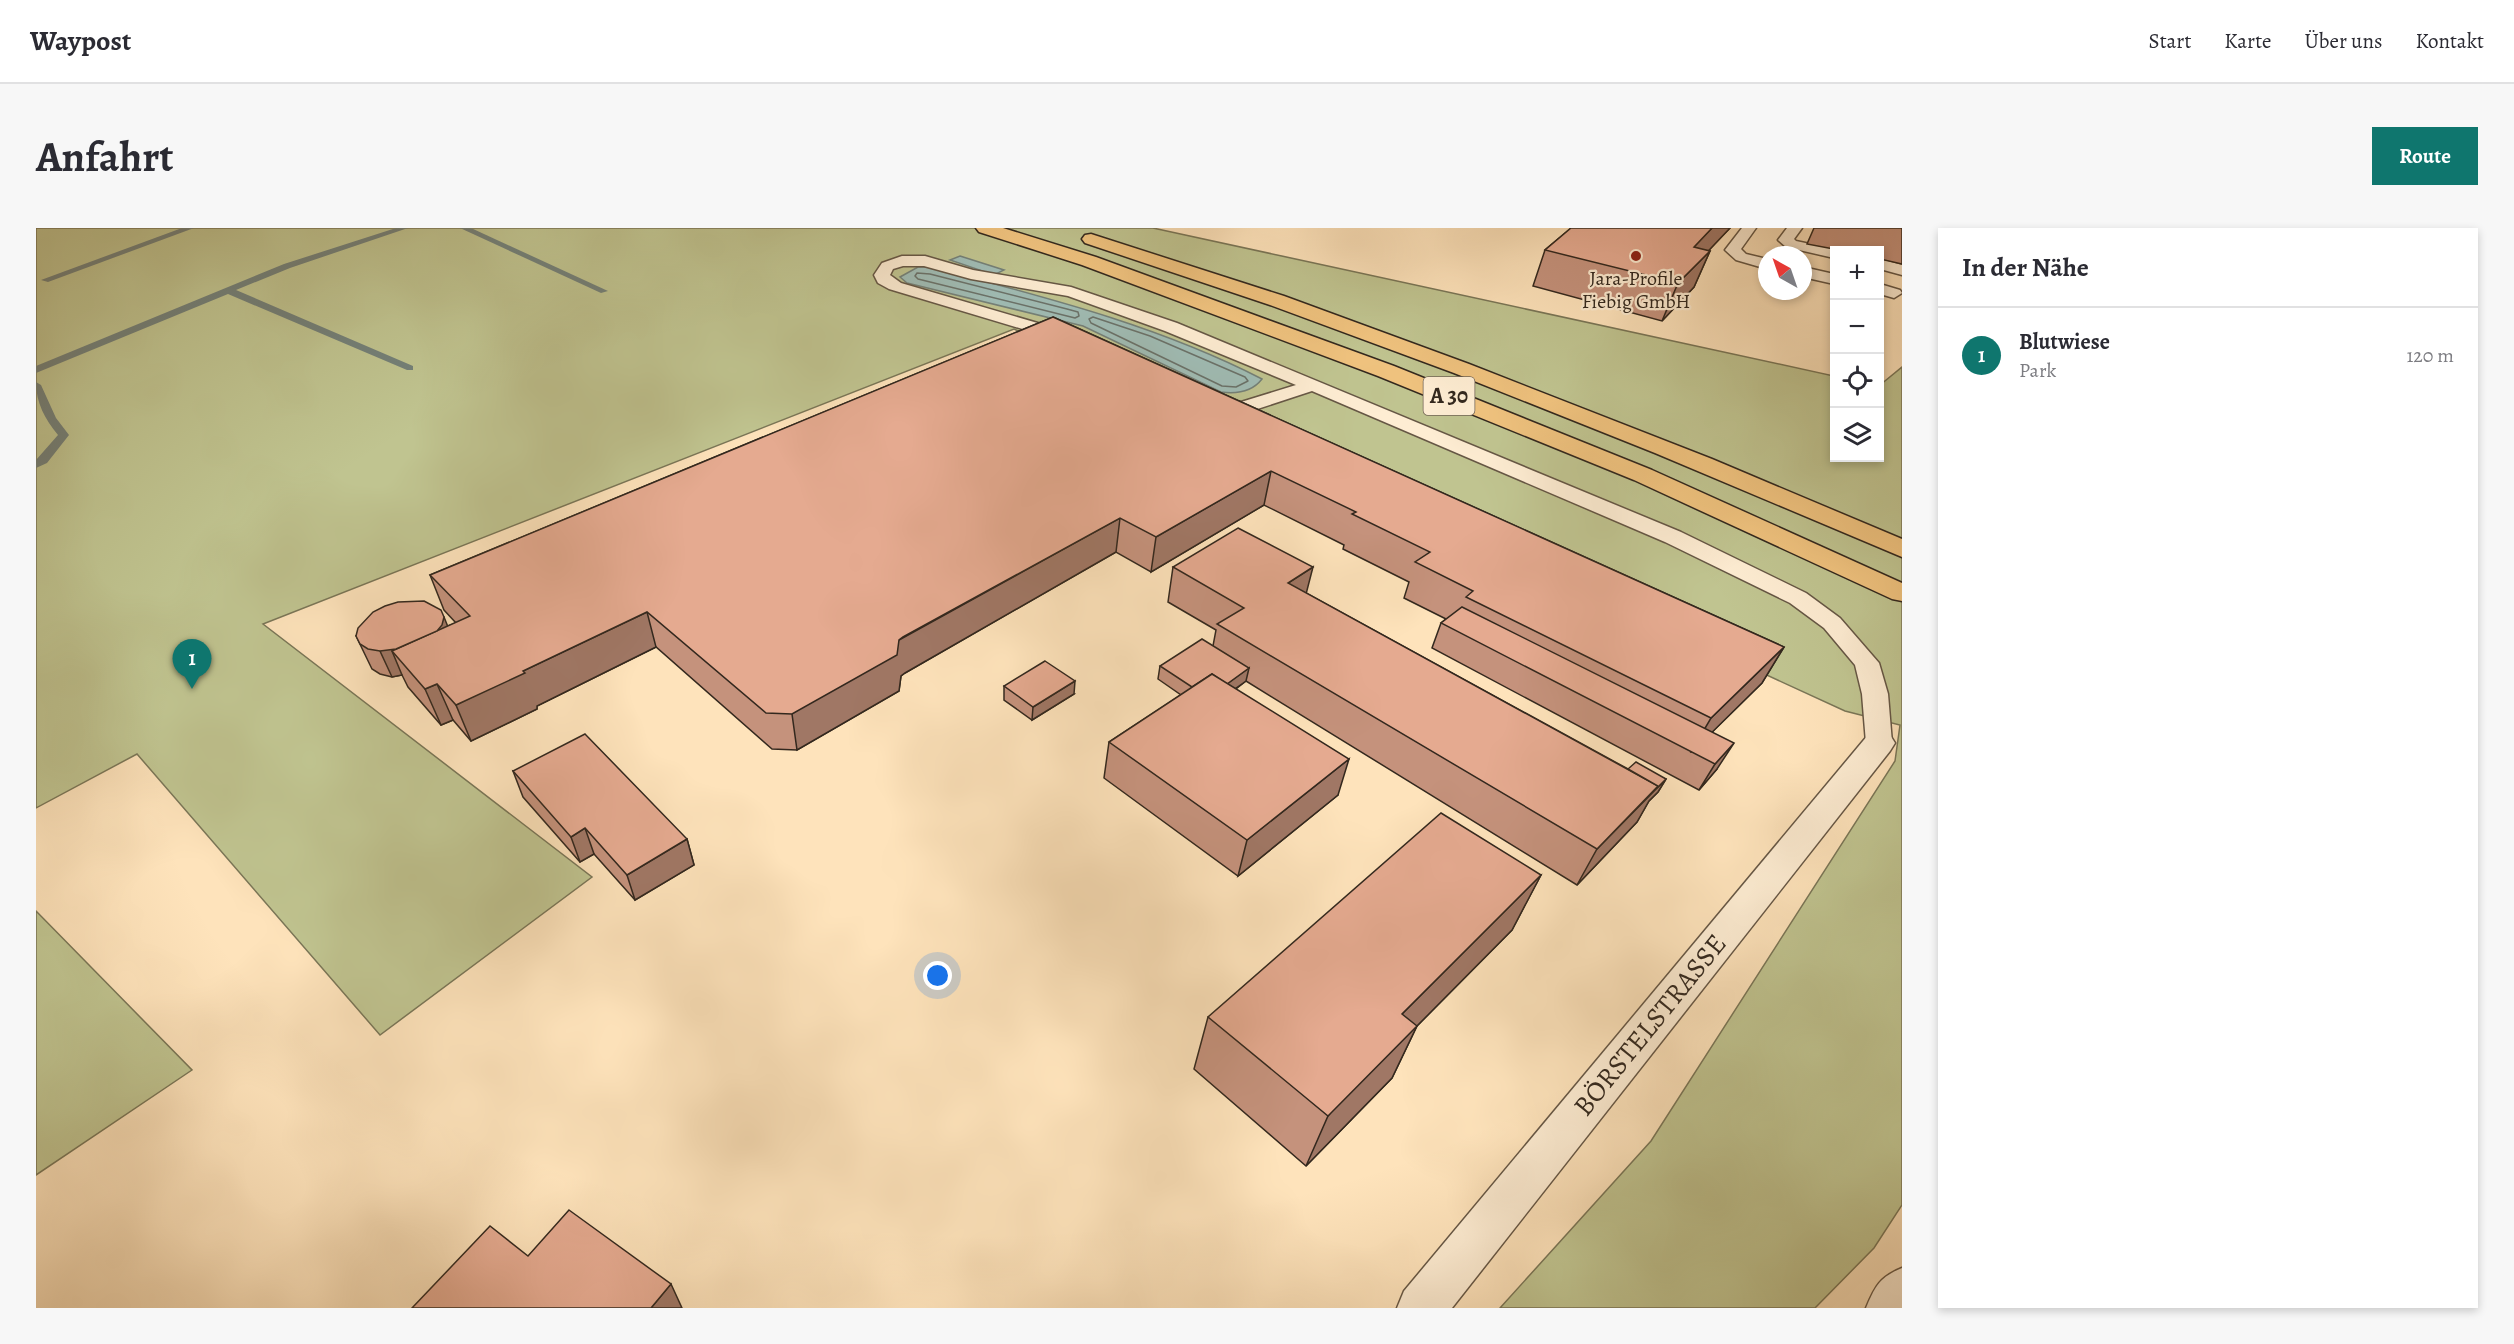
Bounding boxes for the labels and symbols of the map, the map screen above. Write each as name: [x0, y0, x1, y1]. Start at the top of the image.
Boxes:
north arrow: [1758, 246, 1812, 300]
marker: Jara-Profile Fiebig GmbH: [1629, 249, 1643, 263]
place label: Jara-Profile Fiebig GmbH: [1582, 265, 1690, 315]
road number: A 30: [1424, 377, 1474, 415]
pin: 1: [172, 640, 212, 689]
street label: BÖRSTELSTRASSE: [1565, 926, 1735, 1124]
your location: [923, 961, 952, 990]

